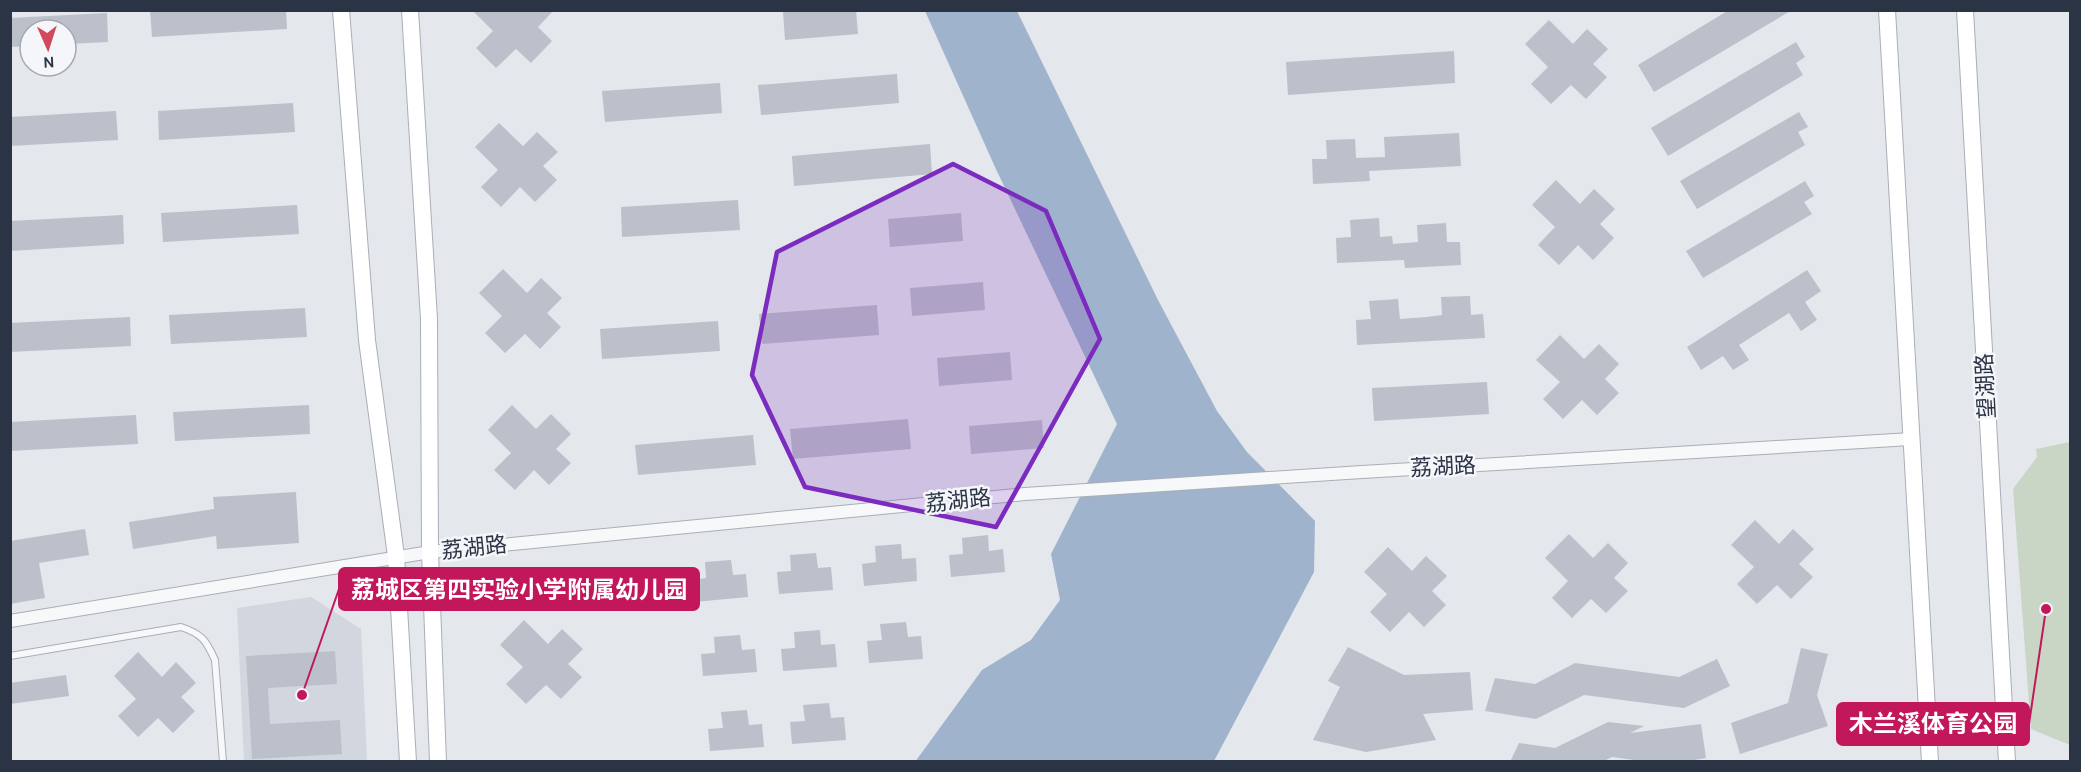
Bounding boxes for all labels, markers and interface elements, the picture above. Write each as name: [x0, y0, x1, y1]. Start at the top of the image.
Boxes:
north arrow: [18, 18, 78, 78]
text: N: [43, 53, 55, 72]
street label: 望湖路: [1971, 352, 2001, 420]
street label: 荔湖路: [1409, 452, 1477, 482]
street label: 荔湖路: [924, 485, 992, 517]
street label: 荔湖路: [440, 532, 508, 564]
callout: 荔城区第四实验小学附属幼儿园: [339, 568, 699, 610]
text: 荔城区第四实验小学附属幼儿园: [351, 576, 687, 604]
callout: 木兰溪体育公园: [1837, 703, 2029, 745]
text: 木兰溪体育公园: [1849, 710, 2017, 738]

